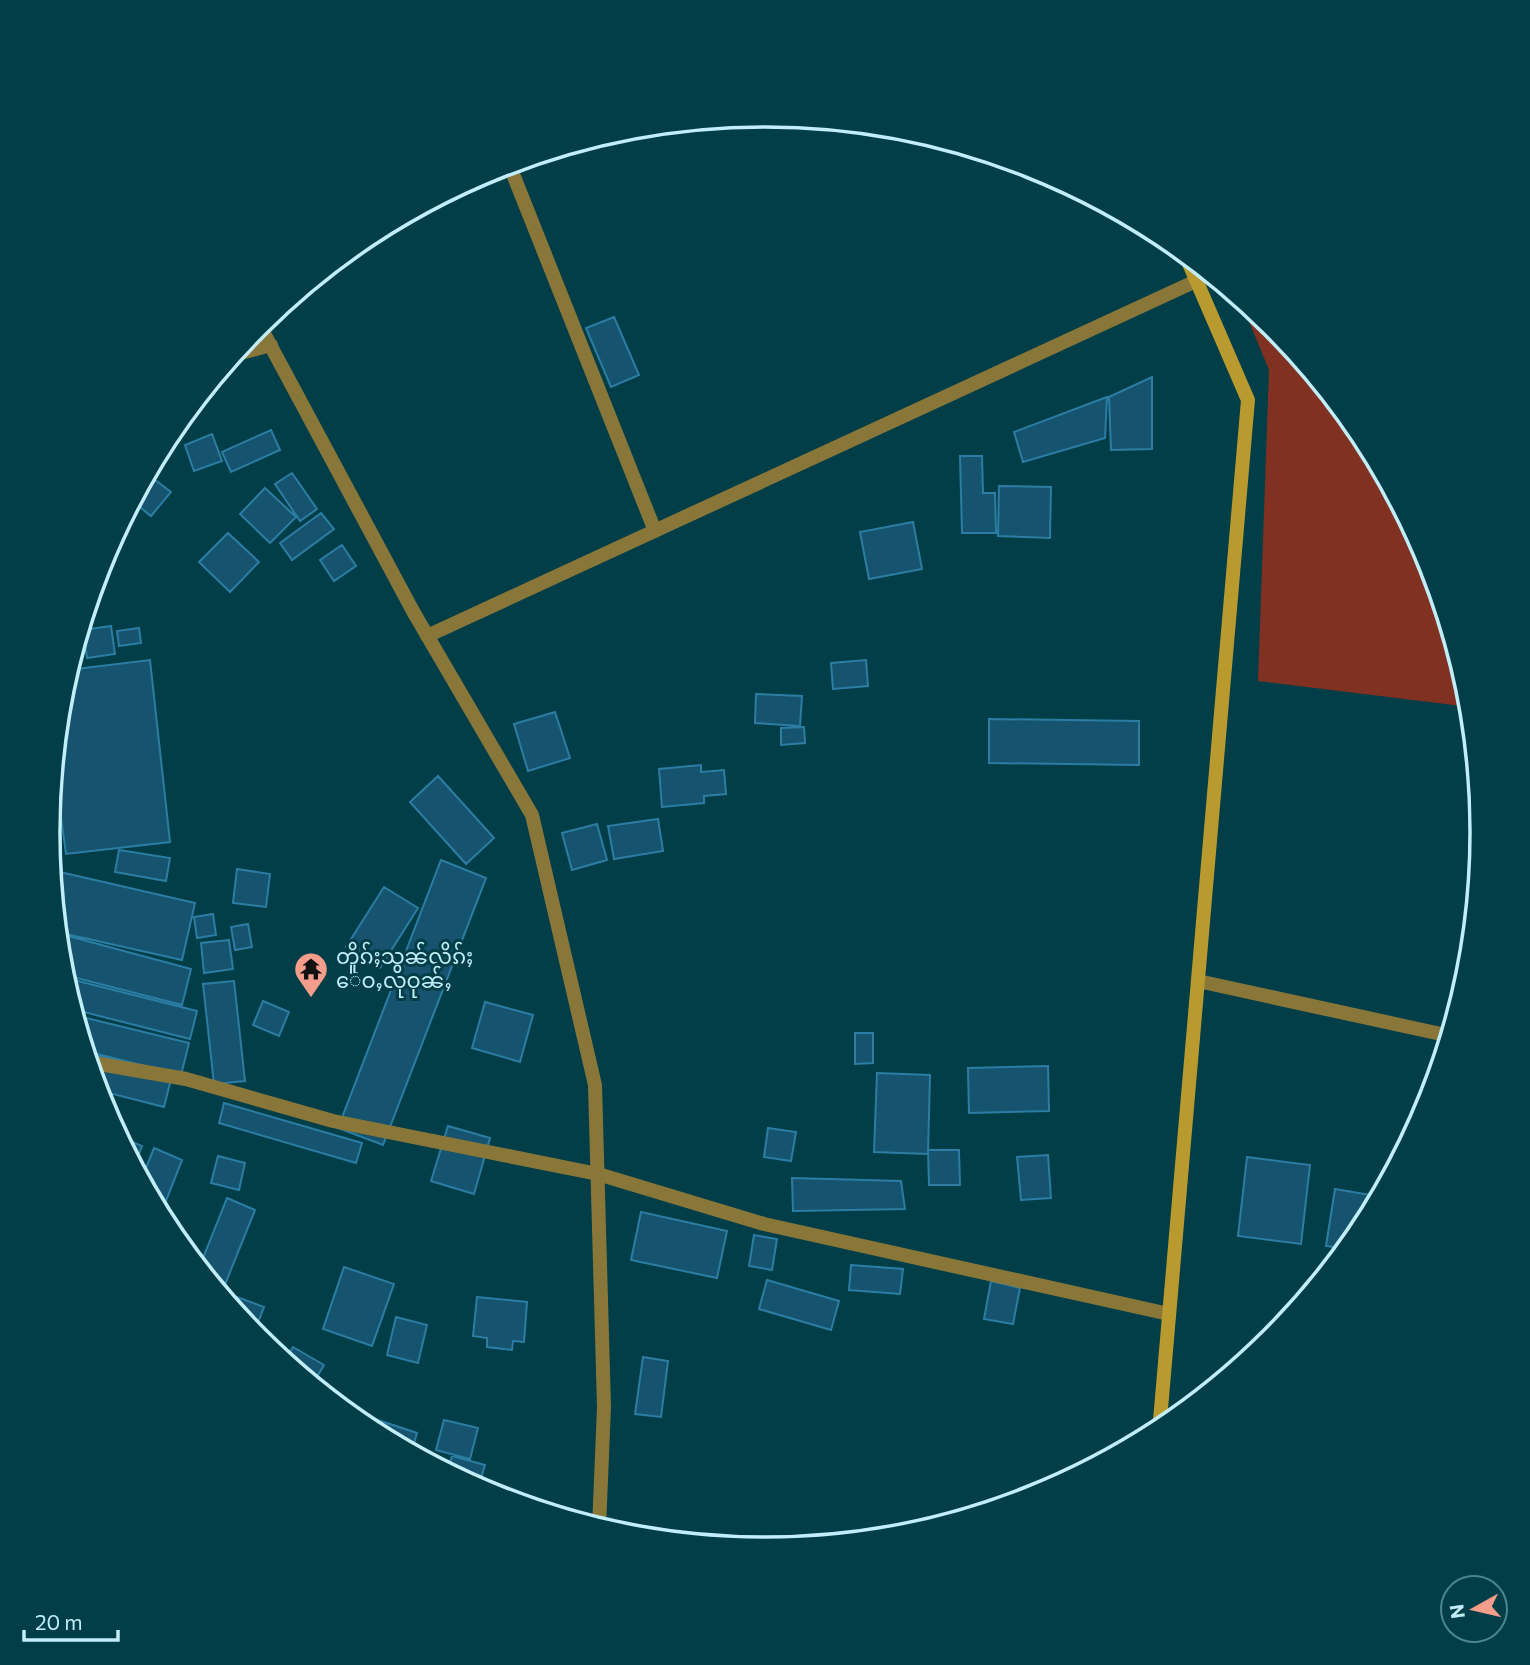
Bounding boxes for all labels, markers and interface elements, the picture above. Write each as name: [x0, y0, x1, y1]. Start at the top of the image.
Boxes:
place label: တိူၵ်ႈသွၼ်လိၵ်ႈ ေဝႇလုဝုၼ်ႇ: [336, 941, 473, 998]
temple icon: တိူၵ်ႈသွၼ်လိၵ်ႈ ေဝႇလုဝုၼ်ႇ: [292, 950, 330, 999]
north arrow: [1439, 1574, 1509, 1644]
scale bar: [24, 1598, 119, 1642]
text: N: [1444, 1603, 1469, 1620]
text: 20 m: [35, 1609, 83, 1634]

